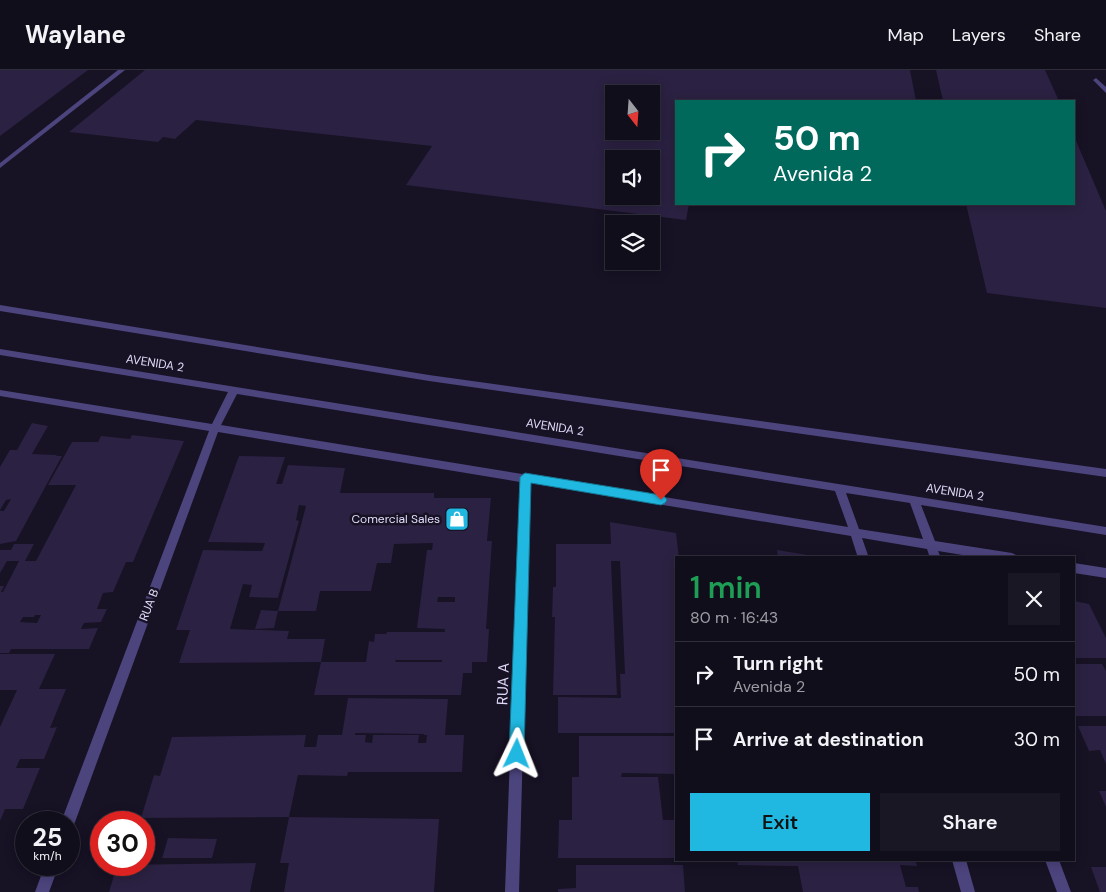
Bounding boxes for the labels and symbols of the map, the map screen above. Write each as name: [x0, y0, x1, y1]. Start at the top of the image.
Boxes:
north arrow: [605, 85, 660, 140]
street label: AVENIDA 2: [125, 351, 185, 375]
street label: AVENIDA 2: [525, 415, 585, 439]
pin: [640, 449, 682, 500]
street label: AVENIDA 2: [925, 480, 985, 504]
shop icon: Comercial Sales: [444, 506, 470, 532]
place label: Comercial Sales: [351, 511, 440, 527]
street label: RUA B: [136, 587, 162, 623]
street label: RUA A: [492, 663, 514, 705]
position arrow: [490, 727, 542, 779]
speed limit sign: 30: [90, 811, 155, 876]

